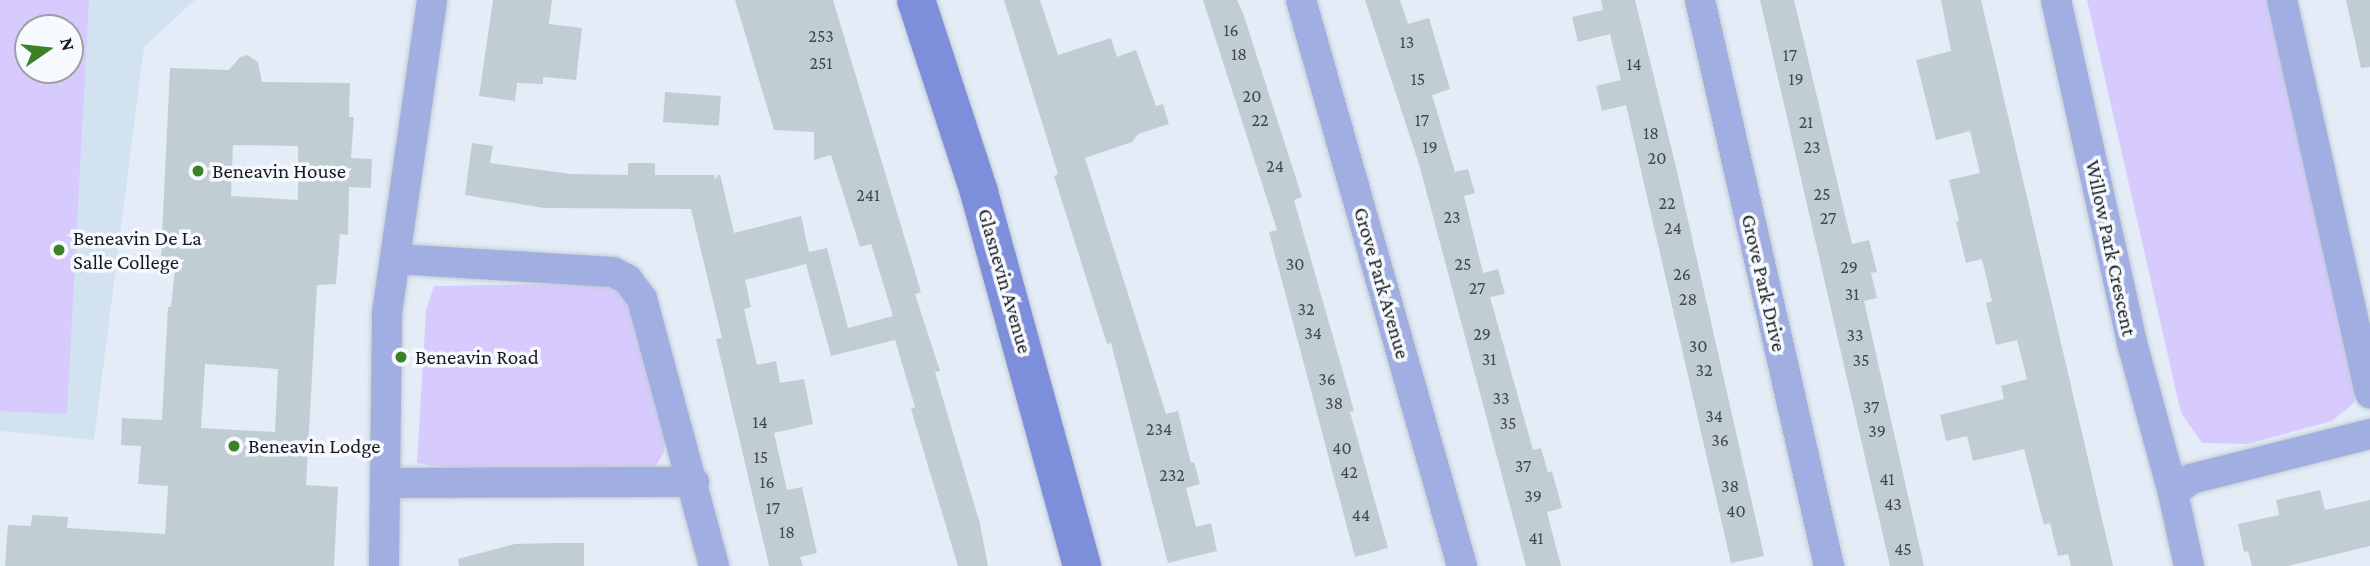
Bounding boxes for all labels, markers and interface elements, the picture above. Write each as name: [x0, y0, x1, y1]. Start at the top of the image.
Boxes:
north arrow: [14, 14, 84, 84]
house number: 16: [1223, 19, 1239, 41]
house number: 253: [808, 25, 834, 47]
house number: 13: [1400, 31, 1414, 53]
text: N: [56, 35, 80, 53]
house number: 18: [1231, 43, 1247, 65]
house number: 17: [1783, 44, 1797, 66]
house number: 251: [810, 52, 832, 74]
house number: 14: [1626, 53, 1642, 75]
house number: 15: [1411, 68, 1425, 90]
house number: 19: [1788, 68, 1804, 90]
house number: 20: [1243, 85, 1261, 107]
house number: 22: [1251, 109, 1269, 131]
house number: 17: [1415, 109, 1429, 131]
house number: 21: [1799, 111, 1813, 133]
house number: 18: [1643, 122, 1659, 144]
house number: 19: [1422, 136, 1438, 158]
house number: 23: [1803, 136, 1821, 158]
house number: 20: [1648, 147, 1666, 169]
house number: 24: [1266, 155, 1284, 177]
place label: Beneavin House: [212, 158, 346, 184]
street label: Willow Park Crescent: [2080, 158, 2142, 338]
marker: Beneavin House: [190, 163, 206, 179]
house number: 25: [1813, 183, 1831, 205]
house number: 241: [856, 184, 880, 206]
house number: 22: [1658, 192, 1676, 214]
street label: Grove Park Avenue: [1348, 204, 1416, 362]
street label: Glasnevin Avenue: [972, 206, 1038, 356]
house number: 23: [1443, 206, 1461, 228]
house number: 27: [1820, 207, 1836, 229]
street label: Grove Park Drive: [1736, 212, 1792, 354]
house number: 24: [1664, 217, 1682, 239]
place label: Beneavin De La Salle College: [73, 225, 202, 275]
marker: Beneavin De La Salle College: [51, 242, 67, 258]
house number: 30: [1286, 253, 1304, 275]
house number: 25: [1454, 253, 1472, 275]
house number: 29: [1840, 256, 1858, 278]
house number: 26: [1673, 263, 1691, 285]
house number: 27: [1469, 277, 1485, 299]
house number: 31: [1845, 283, 1859, 305]
house number: 28: [1679, 288, 1697, 310]
house number: 32: [1297, 298, 1315, 320]
house number: 34: [1304, 322, 1322, 344]
house number: 29: [1473, 323, 1491, 345]
house number: 33: [1847, 324, 1863, 346]
house number: 30: [1689, 335, 1707, 357]
place label: Beneavin Road: [415, 344, 539, 370]
house number: 31: [1482, 348, 1496, 370]
marker: Beneavin Road: [393, 349, 409, 365]
house number: 35: [1852, 349, 1870, 371]
house number: 32: [1695, 359, 1713, 381]
house number: 36: [1318, 368, 1336, 390]
house number: 33: [1493, 387, 1509, 409]
house number: 38: [1325, 392, 1343, 414]
house number: 37: [1863, 396, 1879, 418]
house number: 34: [1705, 405, 1723, 427]
house number: 14: [752, 411, 768, 433]
house number: 35: [1499, 412, 1517, 434]
house number: 234: [1146, 418, 1172, 440]
house number: 39: [1868, 420, 1886, 442]
house number: 36: [1711, 429, 1729, 451]
place label: Beneavin Lodge: [248, 433, 381, 459]
house number: 40: [1332, 437, 1352, 459]
marker: Beneavin Lodge: [226, 438, 242, 454]
house number: 15: [754, 446, 768, 468]
house number: 37: [1515, 455, 1531, 477]
house number: 42: [1340, 461, 1358, 483]
house number: 232: [1159, 464, 1185, 486]
house number: 41: [1879, 468, 1895, 490]
house number: 16: [759, 471, 775, 493]
house number: 38: [1721, 475, 1739, 497]
house number: 39: [1524, 485, 1542, 507]
house number: 43: [1884, 493, 1902, 515]
house number: 17: [766, 497, 780, 519]
house number: 40: [1726, 500, 1746, 522]
house number: 44: [1352, 504, 1370, 526]
house number: 18: [779, 521, 795, 543]
house number: 41: [1528, 527, 1544, 549]
house number: 45: [1894, 538, 1912, 560]

